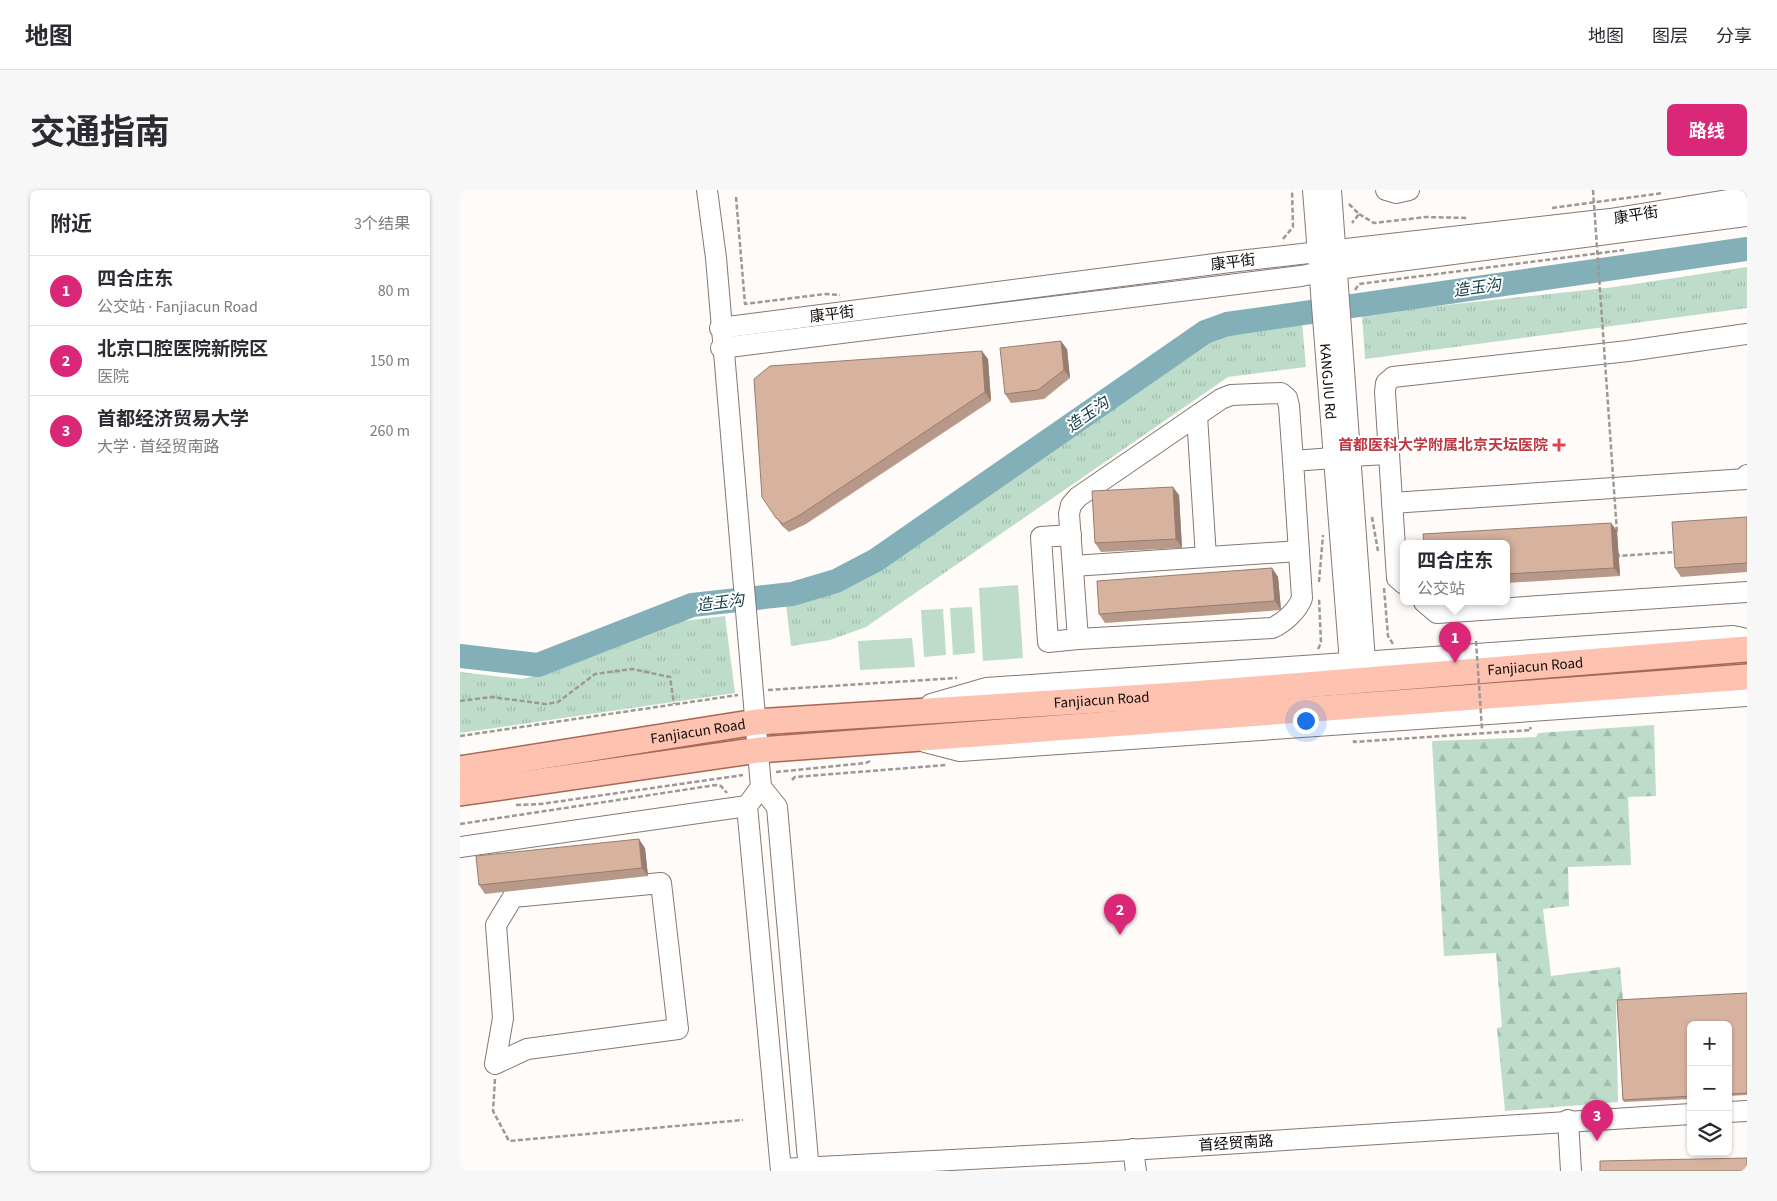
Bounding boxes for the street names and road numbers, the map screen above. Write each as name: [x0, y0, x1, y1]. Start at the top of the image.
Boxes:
street label: 康平街: [1612, 202, 1660, 229]
street label: 康平街: [1209, 249, 1257, 276]
street label: 康平街: [808, 301, 856, 328]
street label: KANGJIU Rd: [1314, 343, 1341, 420]
street label: Fanjiacun Road: [1487, 652, 1584, 681]
street label: Fanjiacun Road: [1053, 687, 1150, 714]
street label: Fanjiacun Road: [649, 714, 747, 750]
street label: 首经贸南路: [1198, 1130, 1274, 1157]

